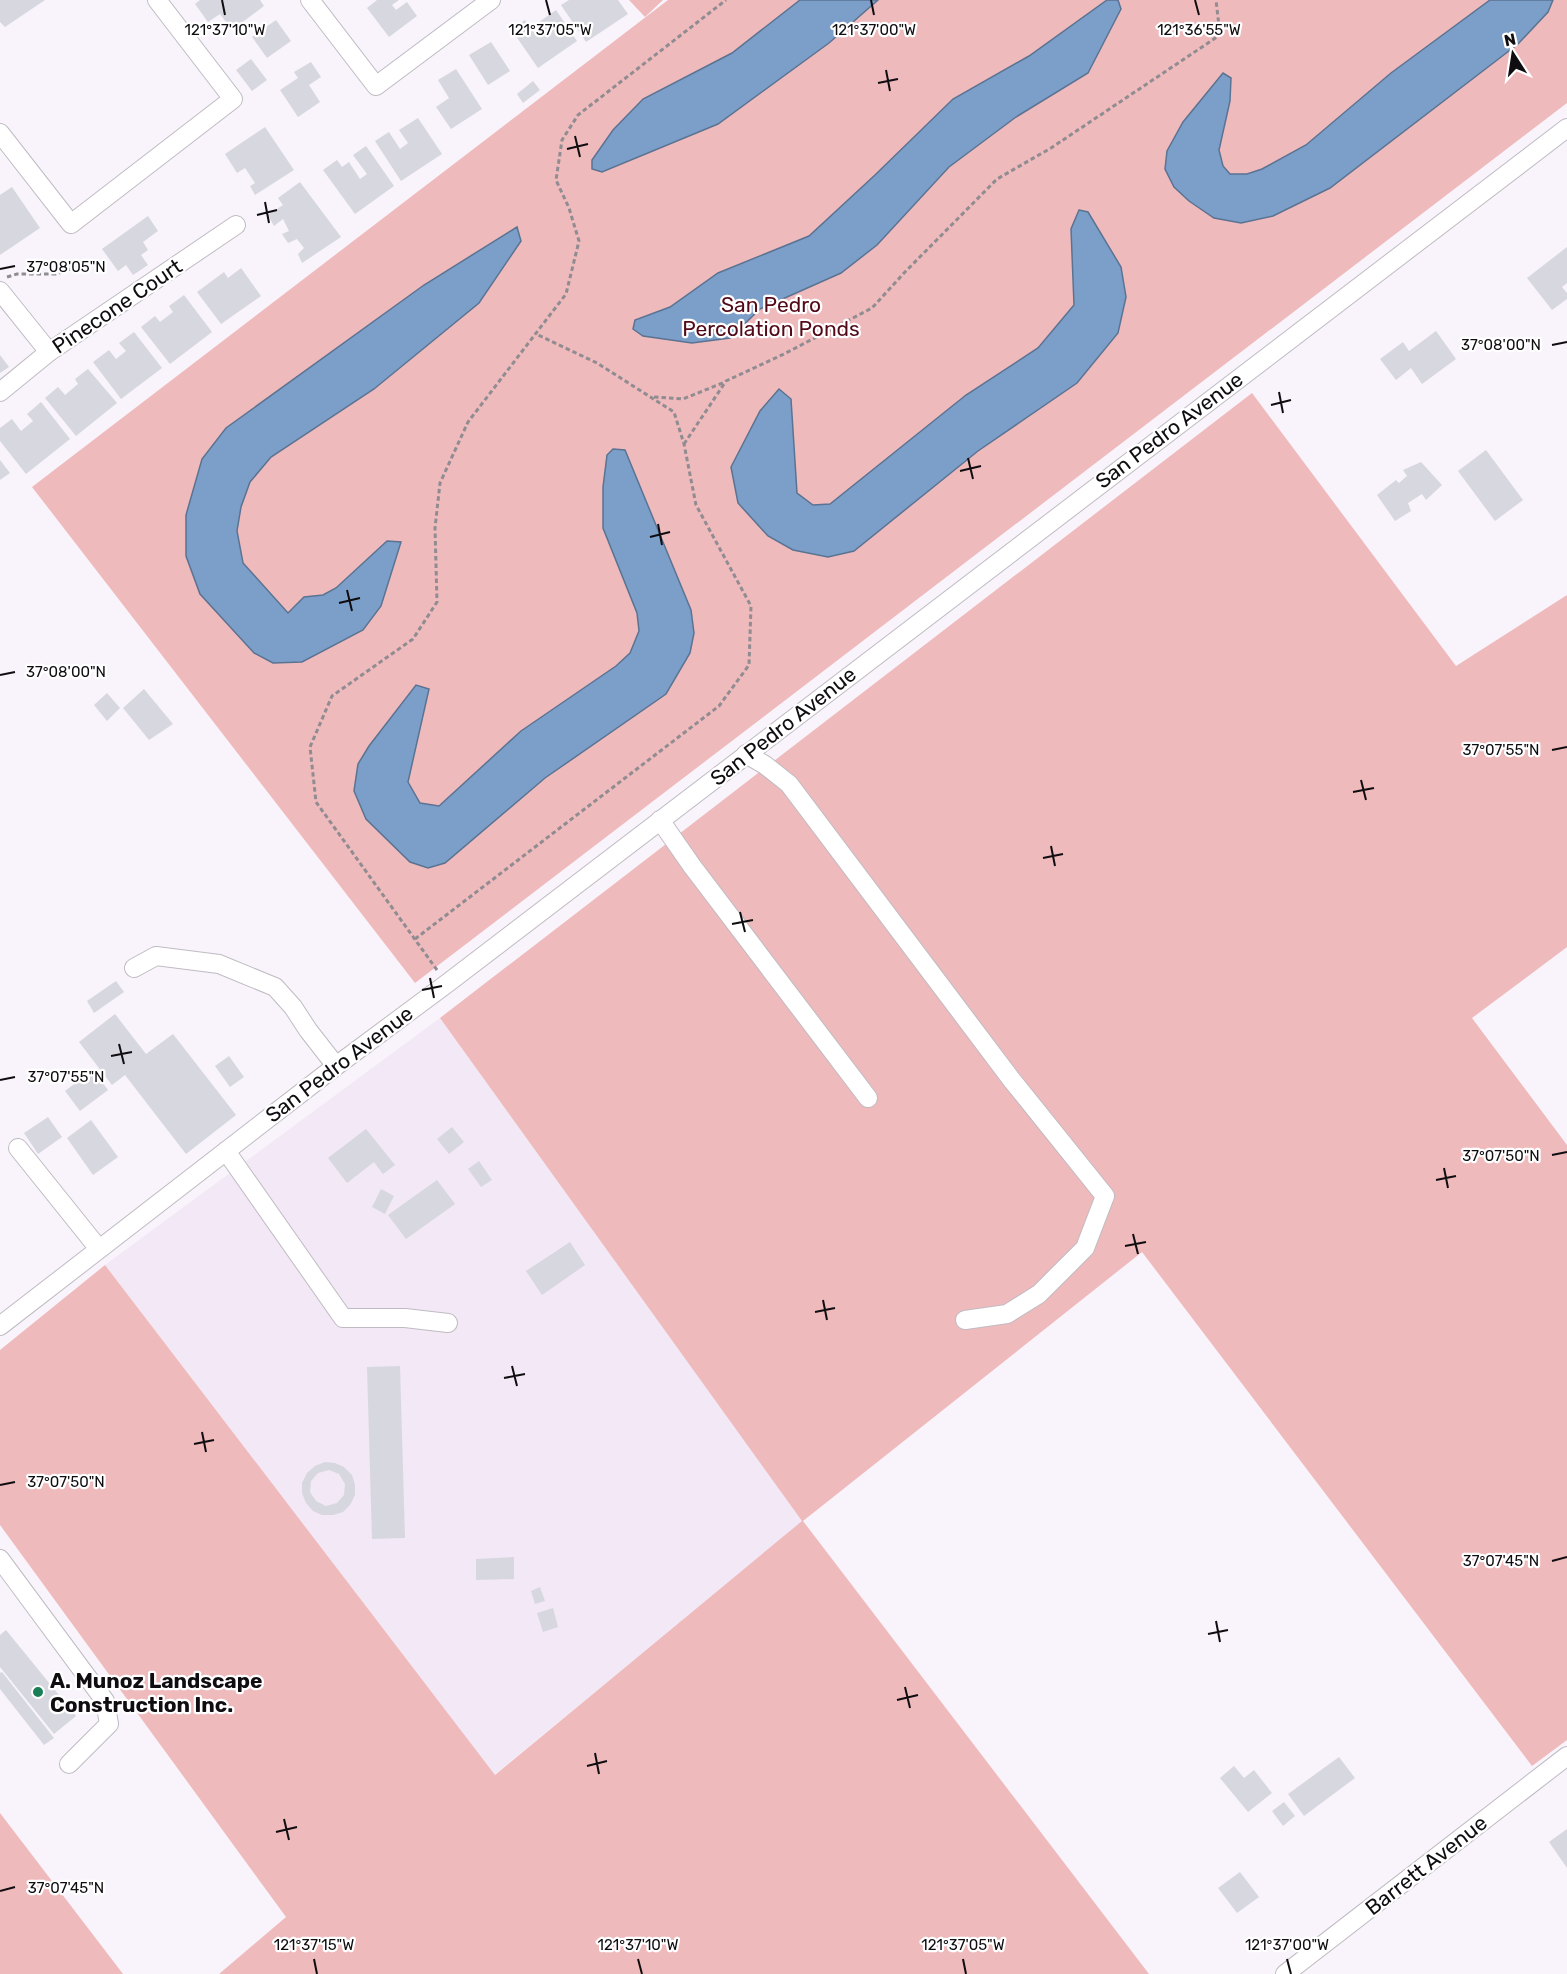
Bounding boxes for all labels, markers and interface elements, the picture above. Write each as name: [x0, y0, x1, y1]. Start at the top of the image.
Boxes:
text: 121°37'10"W: [184, 21, 266, 39]
text: 121°37'05"W: [508, 21, 592, 39]
text: 121°37'00"W: [832, 21, 916, 39]
text: 121°36'55"W: [1157, 21, 1241, 39]
north arrow: [1483, 24, 1543, 84]
text: N: [1502, 29, 1518, 50]
street label: Pinecone Court: [47, 253, 187, 359]
text: 37°08'05"N: [26, 258, 106, 276]
park label: San Pedro Percolation Ponds: [682, 292, 860, 341]
text: 37°08'00"N: [1461, 336, 1541, 354]
street label: San Pedro Avenue: [1090, 366, 1248, 494]
street label: San Pedro Avenue: [705, 661, 861, 791]
text: 37°08'00"N: [26, 663, 106, 681]
text: 37°07'55"N: [1463, 741, 1539, 759]
street label: San Pedro Avenue: [260, 1000, 418, 1128]
text: 37°07'55"N: [28, 1068, 104, 1086]
text: 37°07'50"N: [1462, 1147, 1540, 1165]
text: 37°07'50"N: [27, 1473, 105, 1491]
text: 37°07'45"N: [1463, 1552, 1539, 1570]
place label: A. Munoz Landscape Construction Inc.: [50, 1668, 262, 1717]
marker: A. Munoz Landscape Construction Inc.: [31, 1685, 45, 1699]
street label: Barrett Avenue: [1360, 1810, 1492, 1920]
text: 37°07'45"N: [28, 1879, 104, 1897]
text: 121°37'15"W: [274, 1936, 354, 1954]
text: 121°37'10"W: [597, 1936, 679, 1954]
text: 121°37'05"W: [921, 1936, 1005, 1954]
text: 121°37'00"W: [1245, 1936, 1329, 1954]

